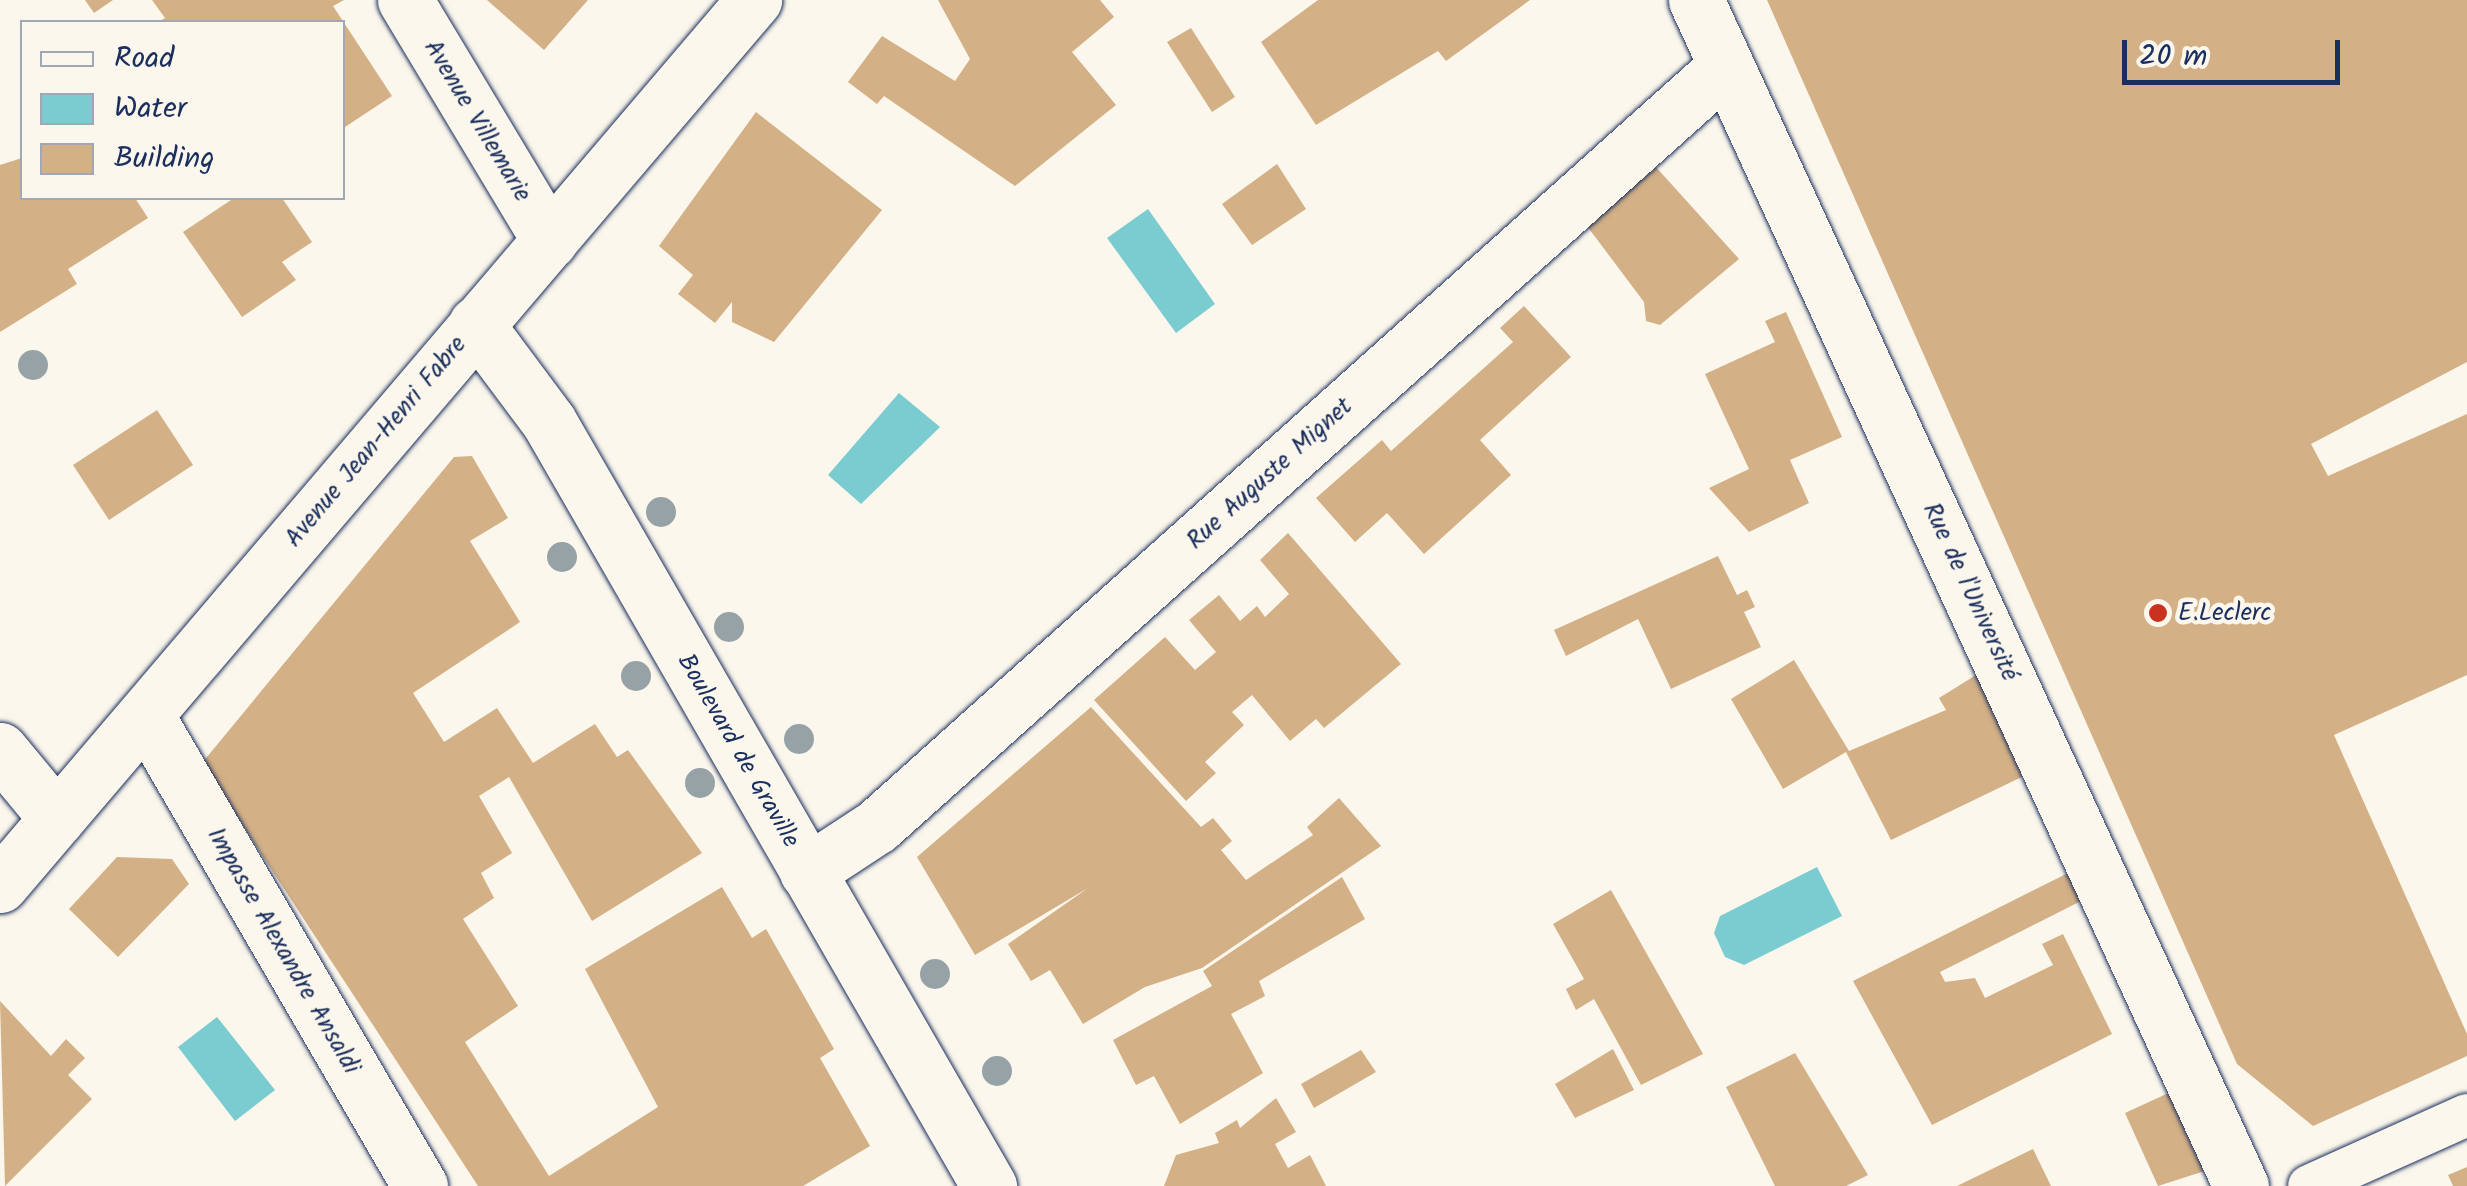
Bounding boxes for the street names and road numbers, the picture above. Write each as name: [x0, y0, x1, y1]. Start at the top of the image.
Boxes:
street label: Avenue Villemarie: [417, 35, 537, 207]
street label: Avenue Jean-Henri Fabre: [279, 330, 473, 554]
street label: Rue Auguste Mignet: [1181, 392, 1359, 556]
street label: Rue de l'Université: [1916, 498, 2024, 686]
street label: Boulevard de Graville: [670, 649, 806, 853]
street label: Impasse Alexandre Ansaldi: [200, 822, 366, 1080]

